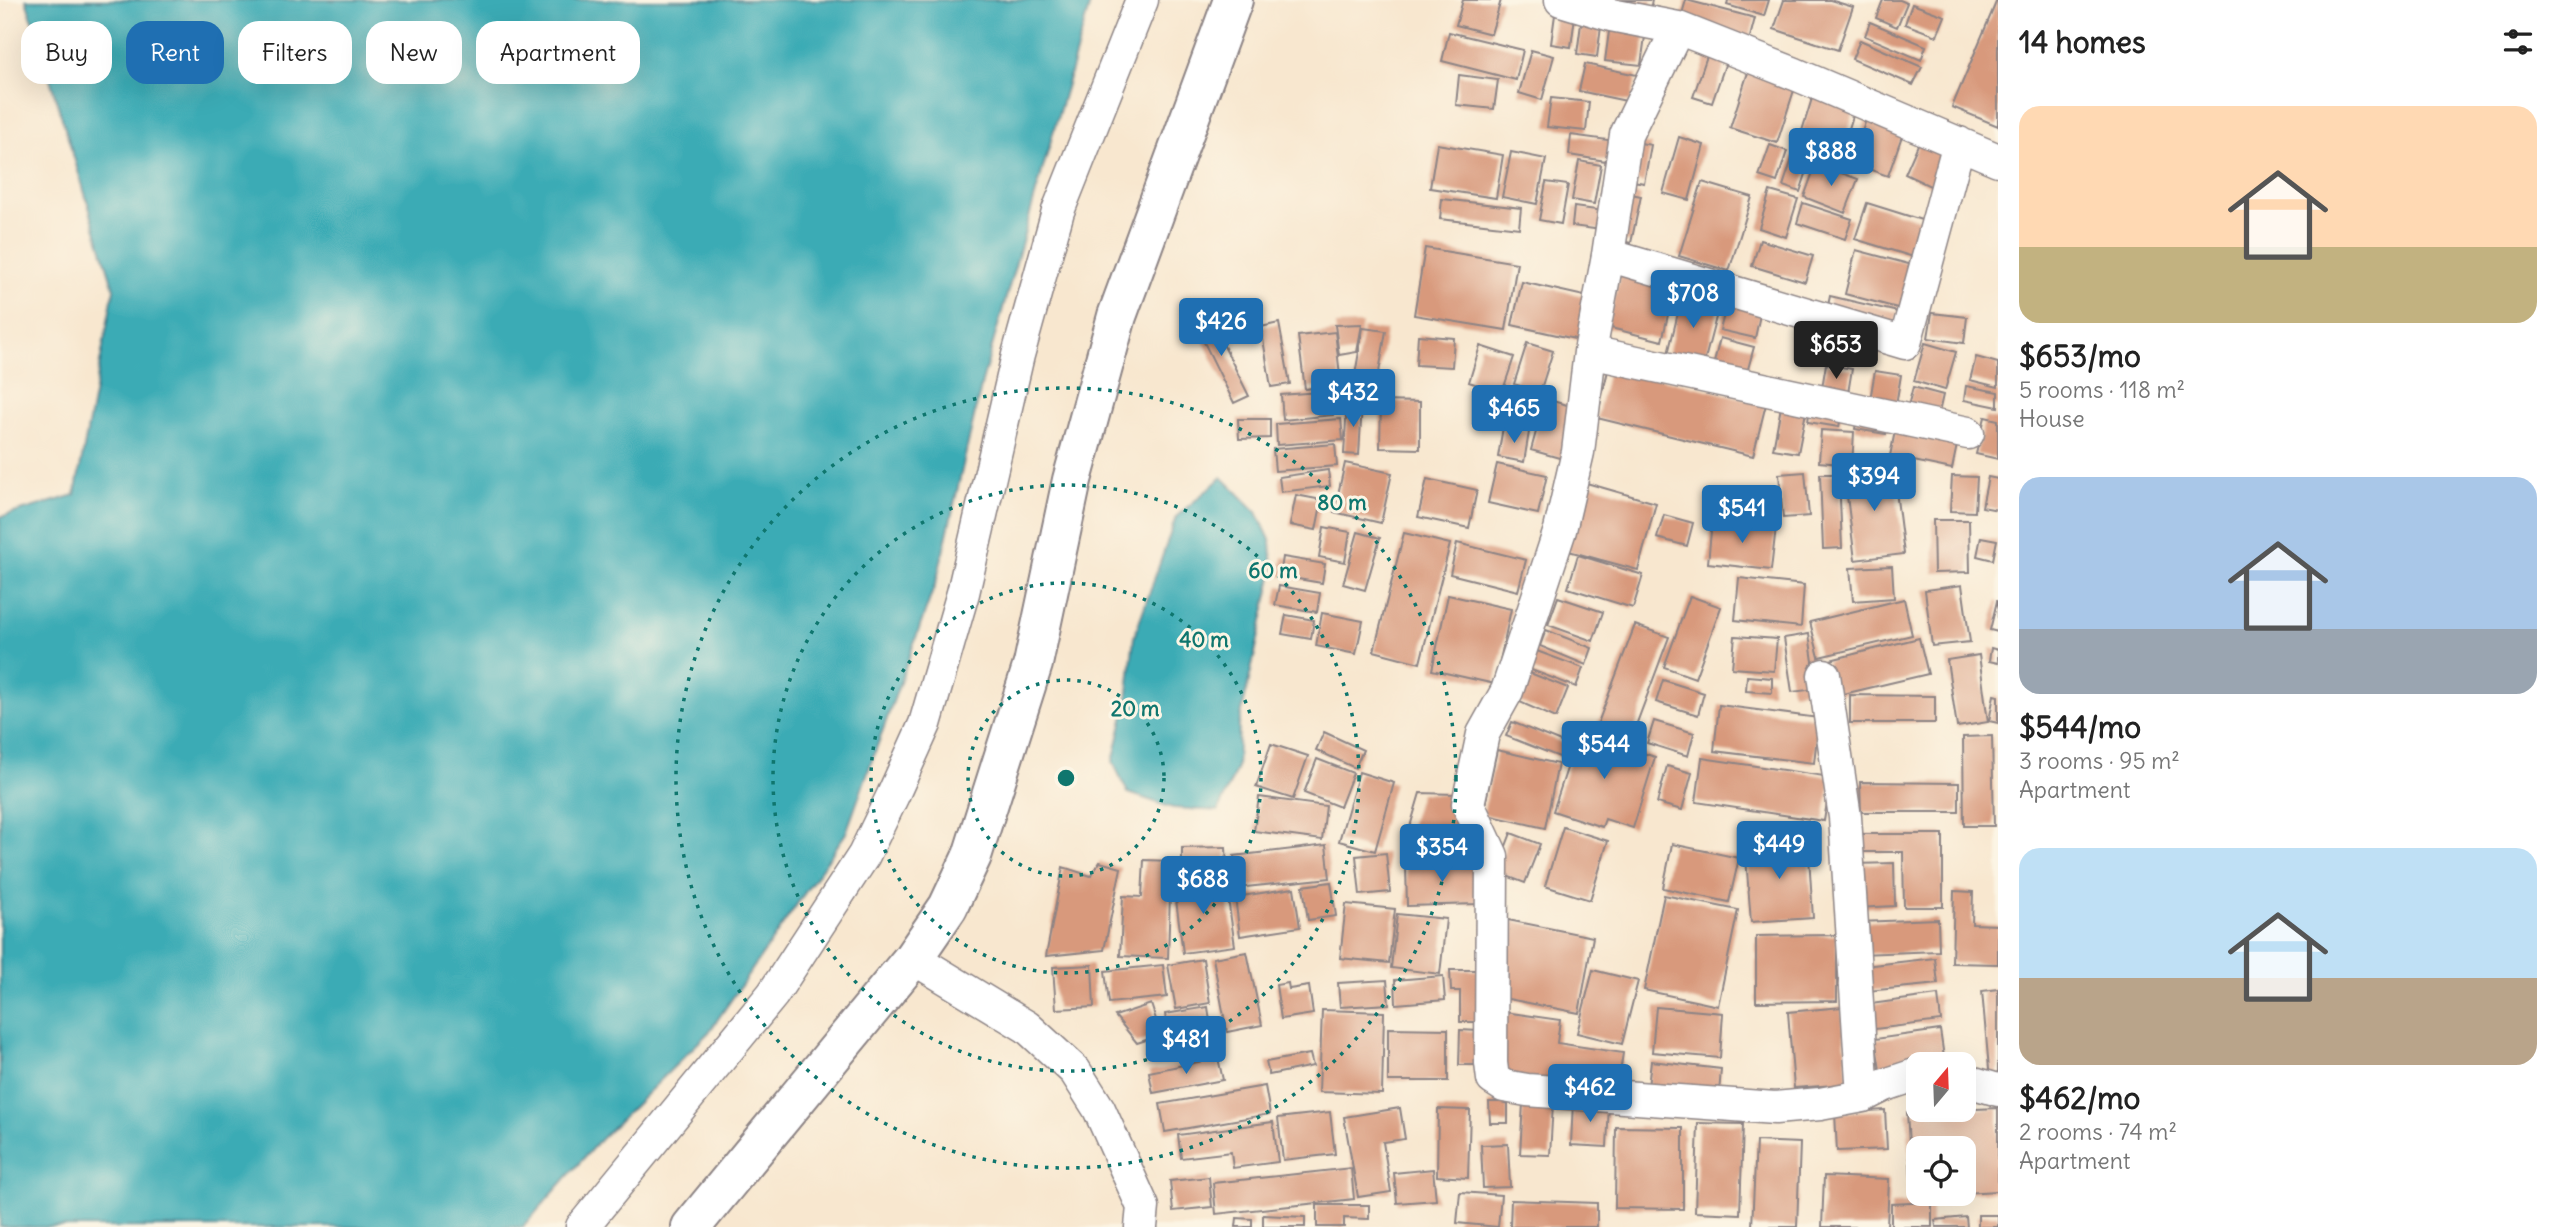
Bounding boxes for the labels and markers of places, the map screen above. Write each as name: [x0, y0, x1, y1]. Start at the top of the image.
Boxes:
pin: $888: [1790, 128, 1872, 188]
pin: $708: [1652, 270, 1734, 330]
pin: $426: [1180, 298, 1262, 358]
pin: $653: [1795, 322, 1877, 381]
pin: $432: [1312, 370, 1394, 429]
pin: $465: [1473, 386, 1555, 445]
pin: $394: [1833, 454, 1915, 513]
pin: $541: [1701, 486, 1783, 545]
pin: $544: [1563, 722, 1645, 781]
centre of rings: [1054, 766, 1078, 790]
pin: $449: [1738, 822, 1820, 881]
pin: $354: [1401, 824, 1483, 884]
pin: $688: [1162, 856, 1244, 916]
pin: $481: [1145, 1016, 1227, 1076]
pin: $462: [1549, 1064, 1631, 1124]

